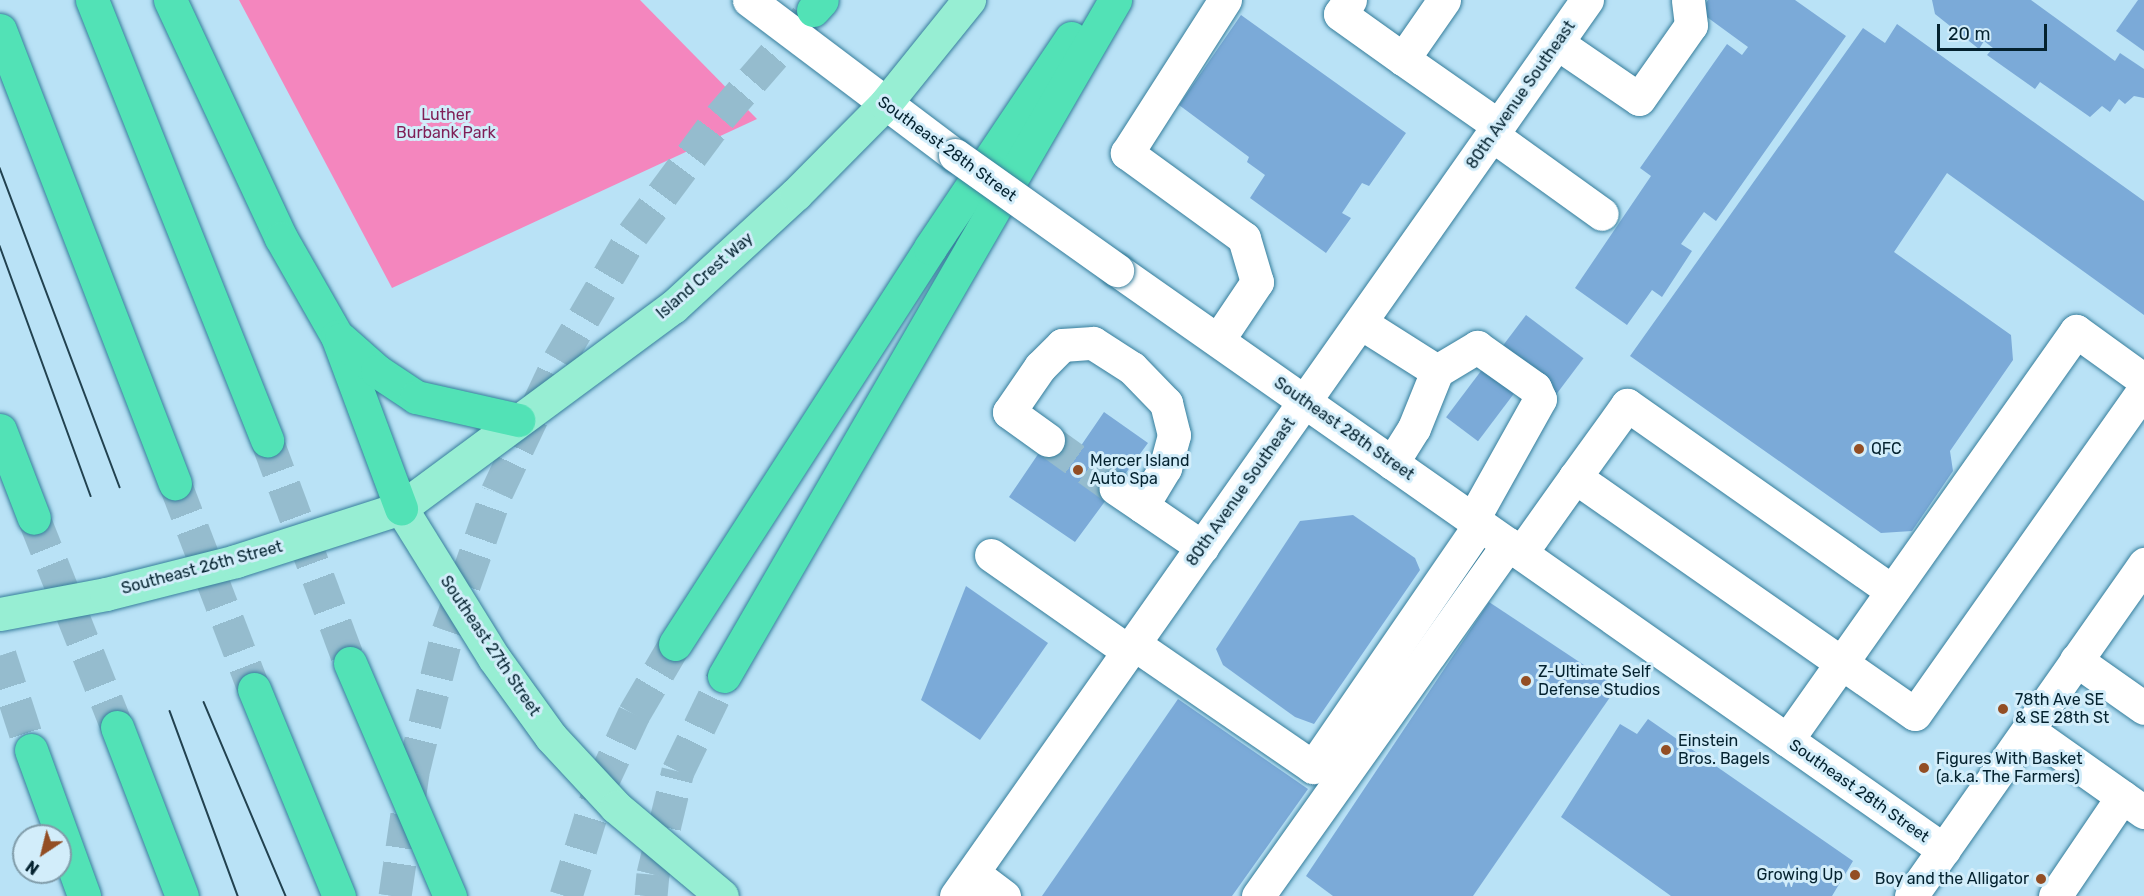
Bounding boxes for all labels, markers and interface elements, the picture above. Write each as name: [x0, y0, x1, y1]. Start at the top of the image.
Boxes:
scale bar: [1940, 12, 2050, 50]
street label: 80th Avenue Southeast: [1462, 17, 1580, 173]
text: 20 m: [1948, 23, 1990, 45]
street label: Southeast 28th Street: [874, 92, 1020, 206]
park label: Luther Burbank Park: [396, 105, 496, 143]
street label: Island Crest Way: [653, 229, 757, 323]
street label: Southeast 28th Street: [1270, 373, 1418, 485]
street label: 80th Avenue Southeast: [1182, 414, 1300, 570]
place label: QFC: [1871, 439, 1902, 459]
marker: QFC: [1852, 442, 1866, 456]
place label: Mercer Island Auto Spa: [1090, 451, 1190, 489]
marker: Mercer Island Auto Spa: [1071, 463, 1085, 477]
street label: Southeast 26th Street: [119, 537, 285, 599]
street label: Southeast 27th Street: [436, 572, 544, 720]
place label: Z-Ultimate Self Defense Studios: [1538, 662, 1660, 700]
marker: Z-Ultimate Self Defense Studios: [1519, 674, 1533, 688]
place label: 78th Ave SE & SE 28th St: [2015, 690, 2109, 728]
marker: 78th Ave SE & SE 28th St: [1996, 702, 2010, 716]
place label: Einstein Bros. Bagels: [1678, 731, 1770, 769]
street label: Southeast 28th Street: [1785, 735, 1933, 847]
marker: Einstein Bros. Bagels: [1659, 743, 1673, 757]
place label: Figures With Basket (a.k.a. The Farmers): [1936, 749, 2083, 787]
marker: Figures With Basket (a.k.a. The Farmers): [1917, 761, 1931, 775]
north arrow: [12, 824, 72, 884]
text: N: [22, 856, 43, 879]
place label: Growing Up: [1757, 865, 1843, 885]
marker: Growing Up: [1848, 868, 1862, 882]
place label: Boy and the Alligator: [1874, 869, 2029, 889]
marker: Boy and the Alligator: [2034, 872, 2048, 886]

